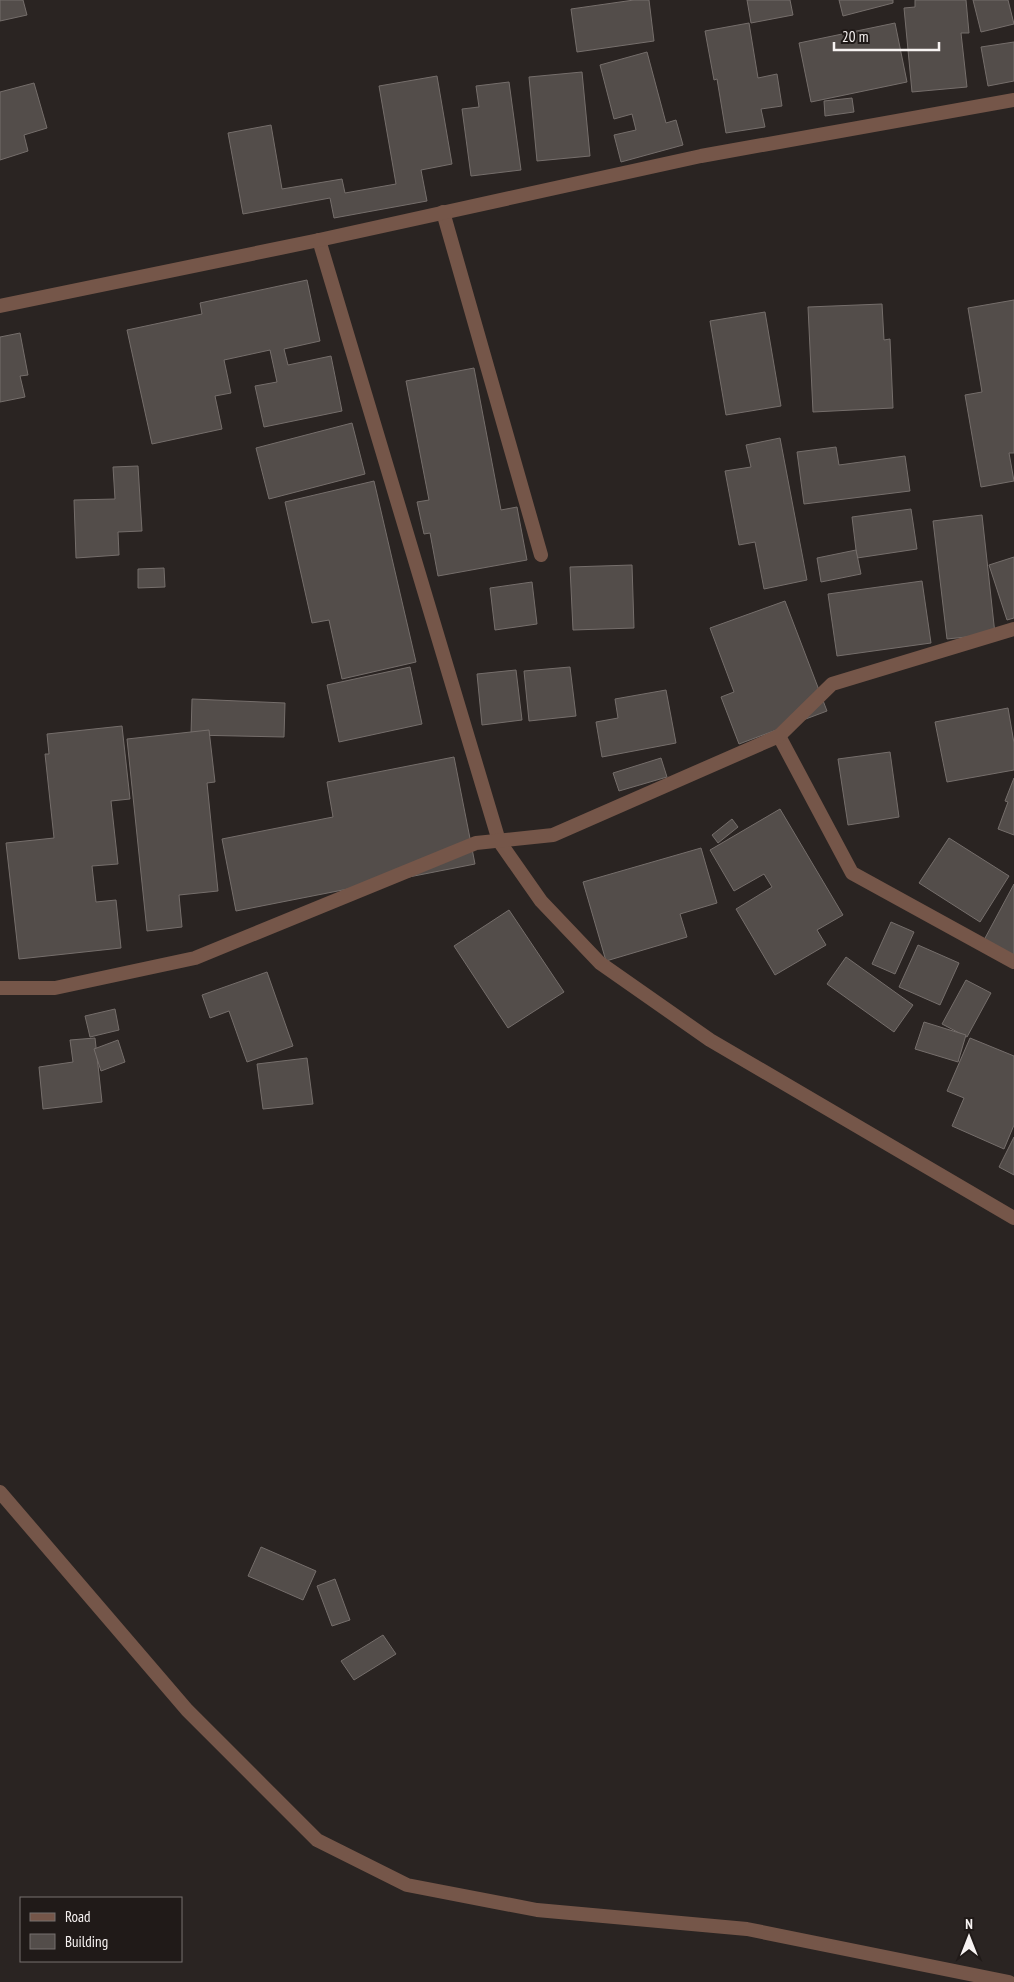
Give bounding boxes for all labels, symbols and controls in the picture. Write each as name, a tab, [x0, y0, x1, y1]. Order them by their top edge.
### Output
scale bar	[834, 20, 939, 52]
text: 20 m	[842, 27, 868, 46]
legend	[20, 1897, 182, 1962]
text: Road	[65, 1907, 91, 1926]
north arrow	[944, 1912, 994, 1962]
text: N	[965, 1915, 973, 1933]
text: Building	[65, 1932, 108, 1951]

